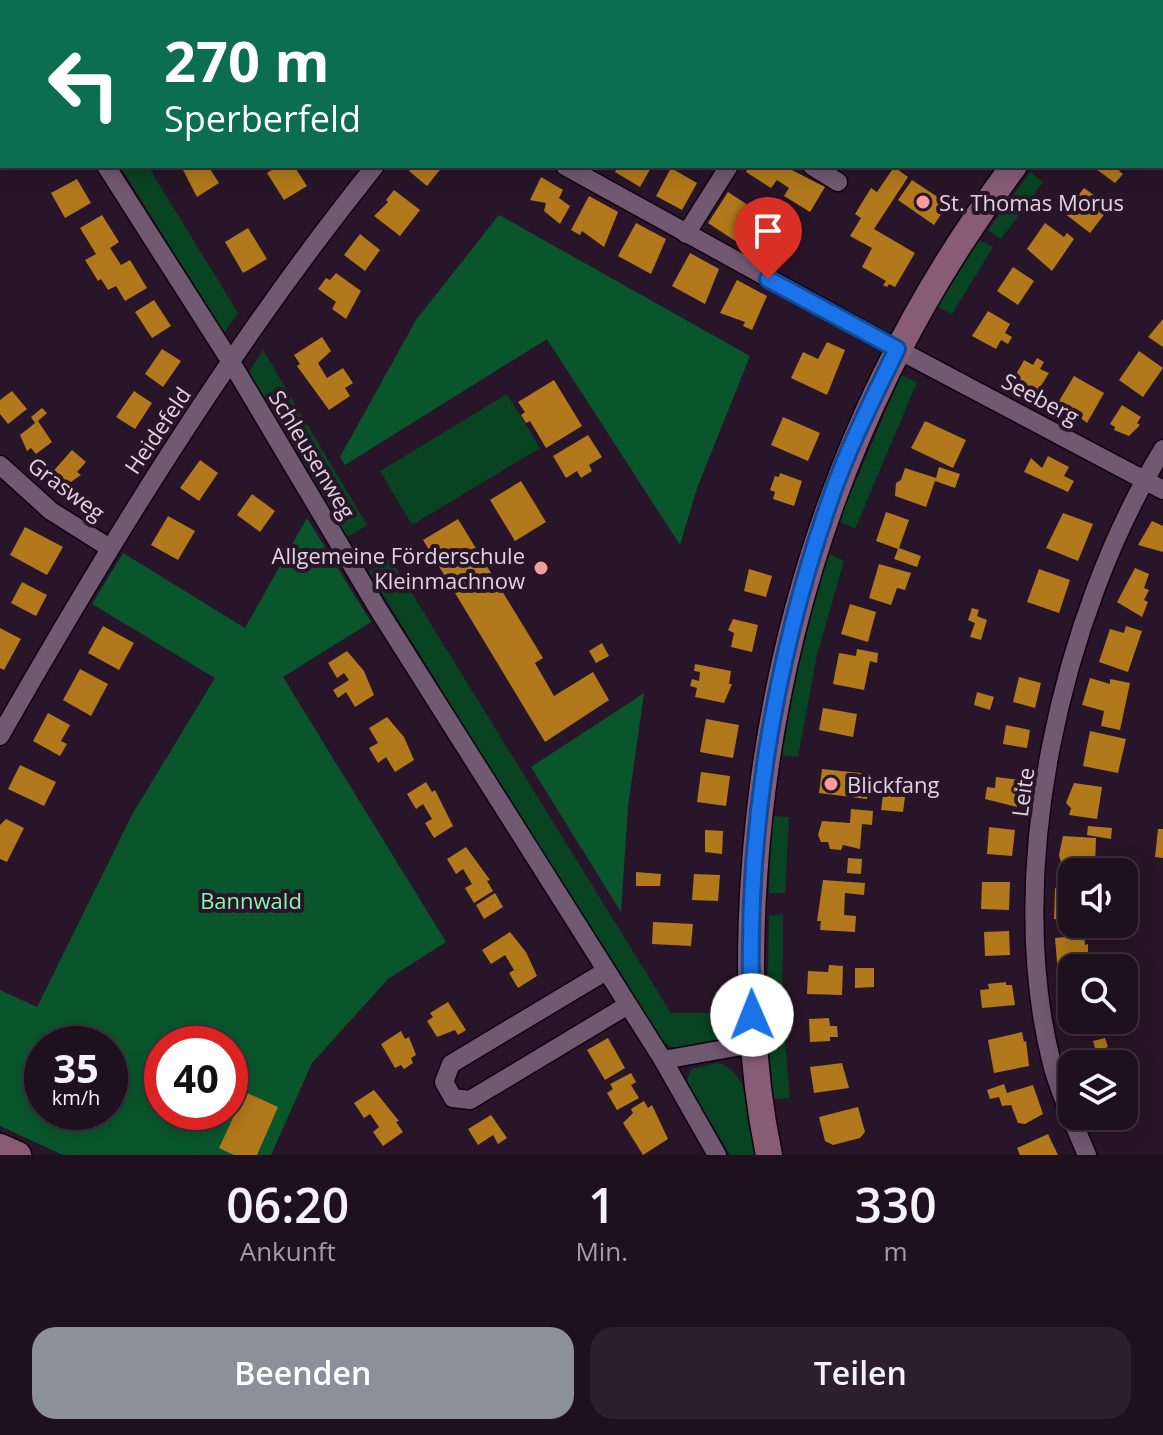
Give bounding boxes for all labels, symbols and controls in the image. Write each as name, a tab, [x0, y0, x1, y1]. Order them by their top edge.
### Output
text: 270 m	[164, 22, 330, 98]
icon: left	[32, 32, 136, 136]
text: Sperberfeld	[164, 94, 361, 143]
place label: St. Thomas Morus	[939, 187, 1124, 217]
marker: St. Thomas Morus	[914, 193, 932, 211]
pin	[734, 197, 802, 279]
icon: arrive	[746, 209, 790, 253]
street label: Seeberg	[997, 365, 1085, 431]
street label: Heidefeld	[117, 381, 197, 479]
street label: Schleusenweg	[263, 384, 363, 524]
street label: Grasweg	[22, 449, 112, 527]
place label: Allgemeine Förderschule Kleinmachnow	[272, 540, 525, 595]
marker: Allgemeine Förderschule Kleinmachnow	[532, 559, 550, 577]
street label: Leite	[1004, 765, 1040, 819]
place label: Blickfang	[847, 769, 940, 799]
marker: Blickfang	[822, 775, 840, 793]
map controls	[1058, 858, 1138, 1130]
button: sound	[1058, 858, 1138, 938]
park label: Bannwald	[200, 885, 302, 915]
button: search	[1058, 954, 1138, 1034]
position arrow	[710, 973, 794, 1057]
speed limit sign: 40	[144, 1026, 248, 1130]
text: 35	[53, 1040, 99, 1095]
button: layers	[1058, 1050, 1138, 1130]
text: km/h	[52, 1084, 100, 1111]
text: 06:20	[226, 1172, 349, 1237]
text: 1	[588, 1172, 616, 1237]
text: 330	[854, 1172, 937, 1237]
text: Ankunft	[240, 1233, 336, 1269]
text: Min.	[575, 1233, 628, 1269]
text: m	[884, 1233, 908, 1269]
button: Beenden	[32, 1327, 574, 1419]
button: Teilen	[590, 1327, 1131, 1419]

